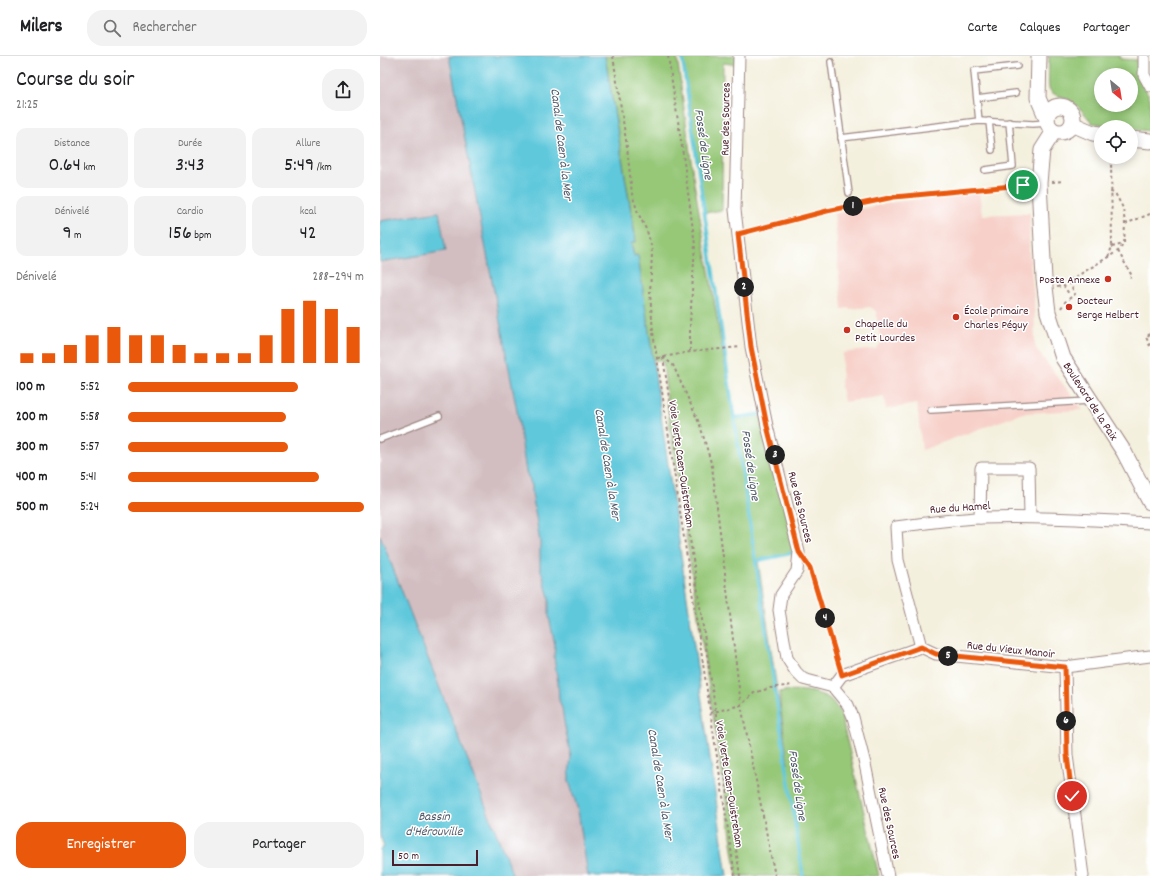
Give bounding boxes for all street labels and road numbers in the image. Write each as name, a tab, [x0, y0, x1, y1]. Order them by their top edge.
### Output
street label: Rue des Sources	[717, 82, 736, 156]
street label: Boulevard de la Paix	[1058, 359, 1122, 445]
street label: Voie Verte Caen-Ouistreham	[663, 399, 698, 529]
street label: Rue des Sources	[782, 470, 817, 545]
street label: Rue du Hamel	[929, 498, 991, 519]
street label: Rue du Vieux Manoir	[966, 637, 1056, 664]
street label: Voie Verte Caen-Ouistreham	[710, 719, 747, 849]
street label: Rue des Sources	[873, 786, 904, 861]

